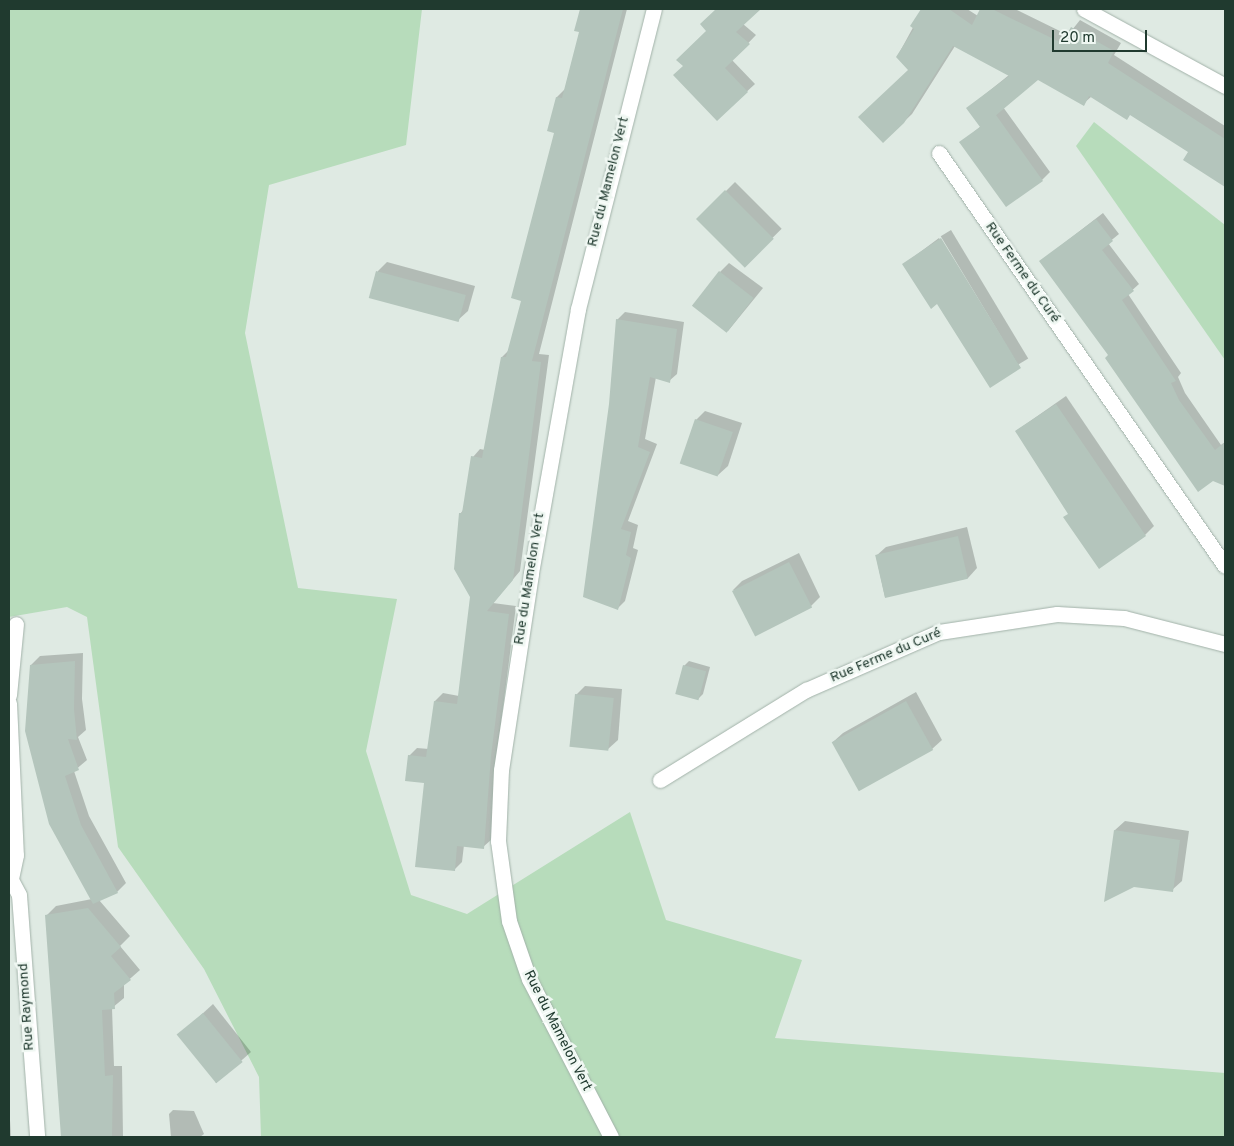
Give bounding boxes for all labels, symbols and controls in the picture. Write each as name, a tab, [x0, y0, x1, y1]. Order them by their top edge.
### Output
scale bar	[1054, 20, 1149, 52]
text: 20 m	[1060, 29, 1095, 48]
street label: Rue du Mamelon Vert	[585, 115, 633, 249]
street label: Rue Ferme du Curé	[981, 219, 1063, 327]
street label: Rue du Mamelon Vert	[511, 512, 549, 646]
street label: Rue Ferme du Curé	[828, 625, 944, 687]
street label: Rue Raymond	[16, 963, 38, 1051]
street label: Rue du Mamelon Vert	[519, 968, 595, 1094]

